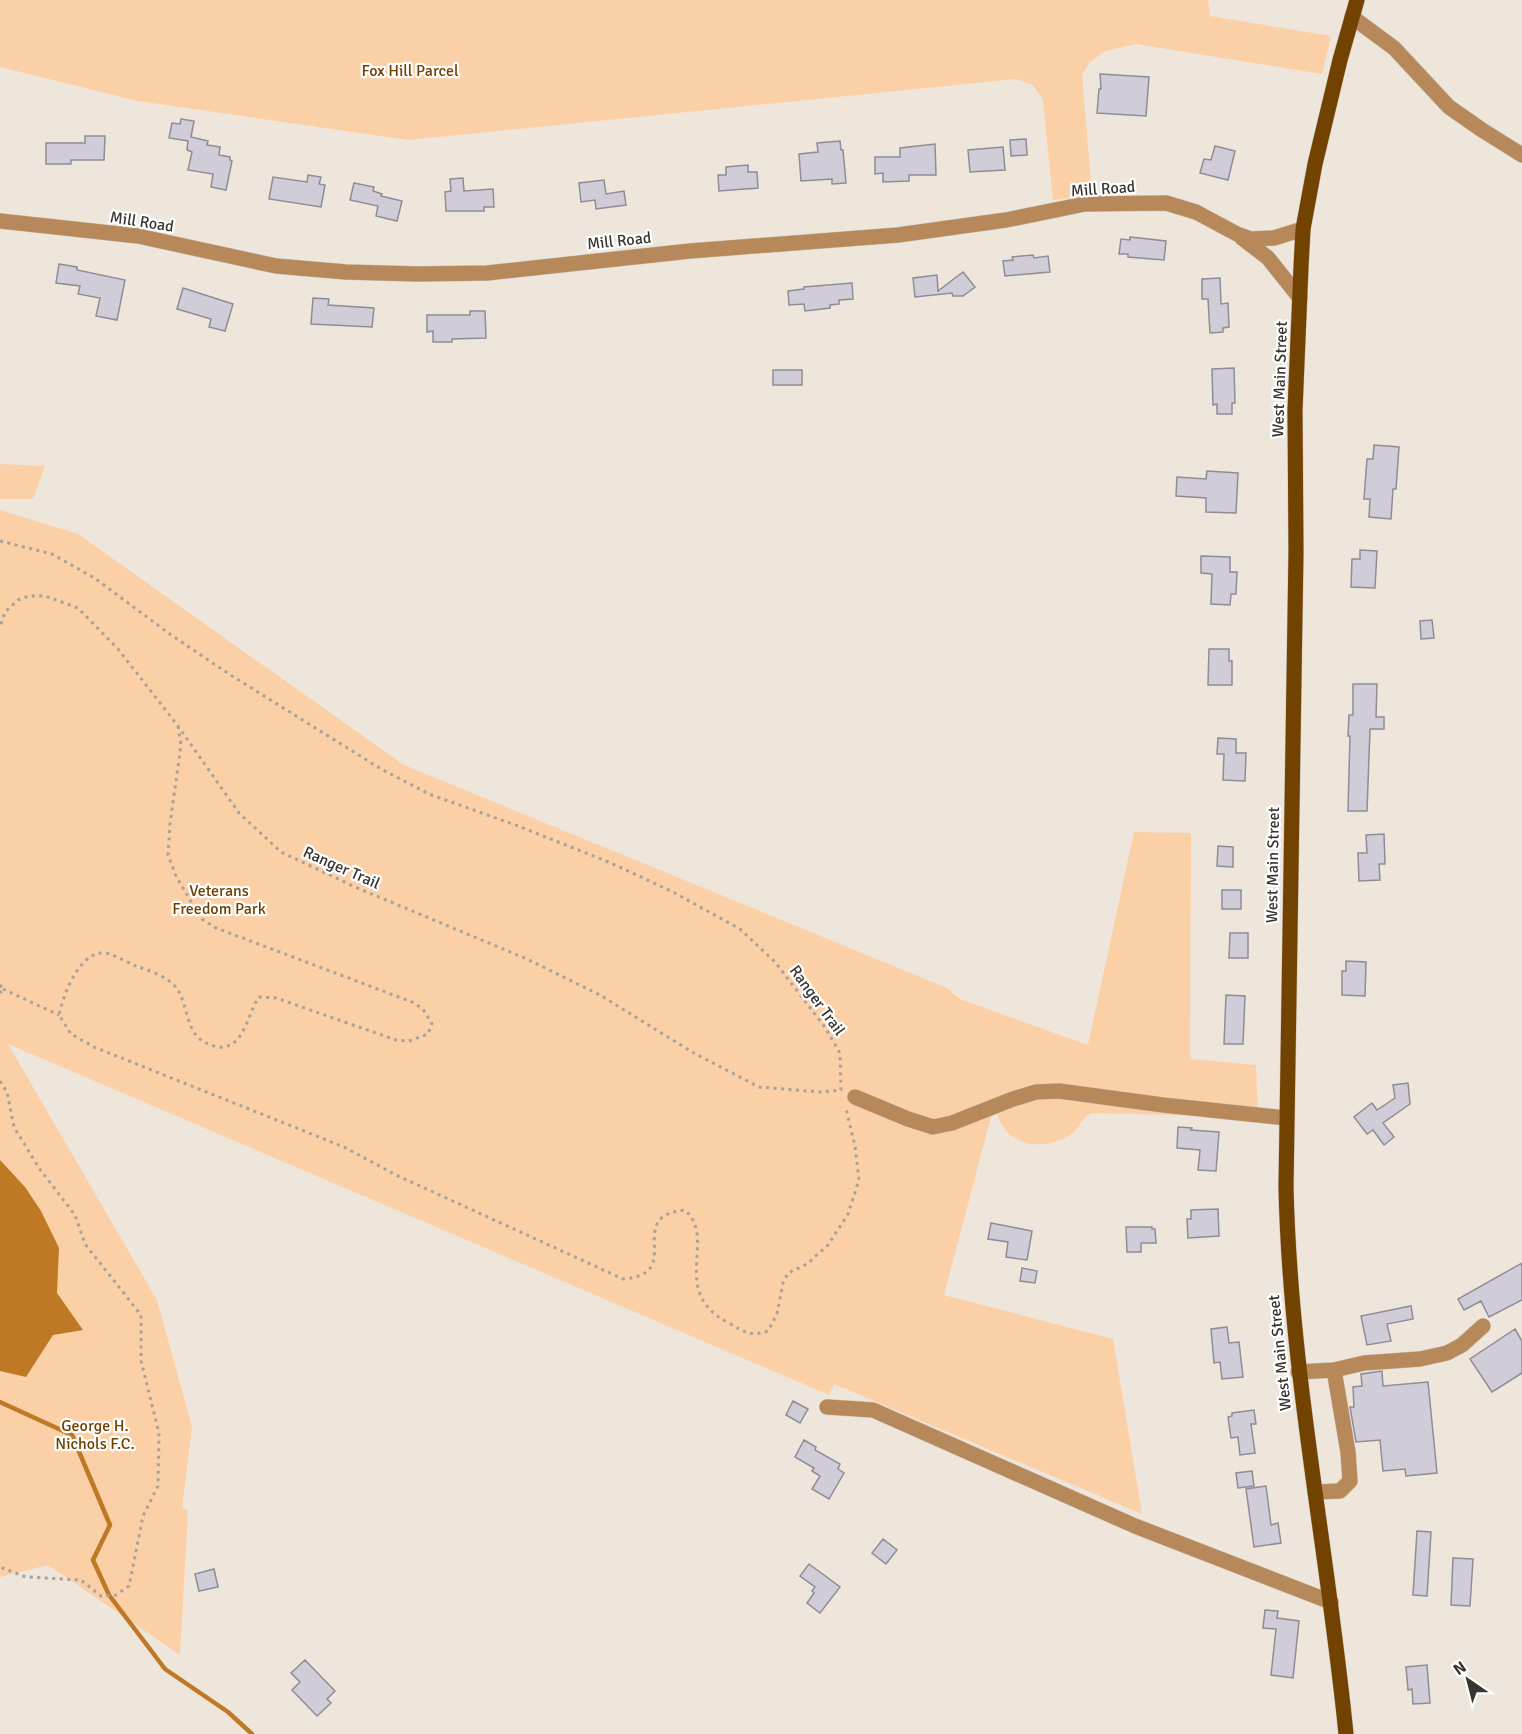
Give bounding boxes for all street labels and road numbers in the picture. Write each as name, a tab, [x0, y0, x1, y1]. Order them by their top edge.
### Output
street label: Mill Road	[1070, 177, 1136, 201]
street label: Mill Road	[109, 207, 175, 237]
street label: Mill Road	[586, 228, 652, 254]
street label: West Main Street	[1268, 320, 1292, 438]
street label: West Main Street	[1262, 806, 1284, 923]
street label: Ranger Trail	[300, 842, 383, 894]
street label: Ranger Trail	[785, 961, 850, 1040]
street label: West Main Street	[1264, 1294, 1296, 1412]

